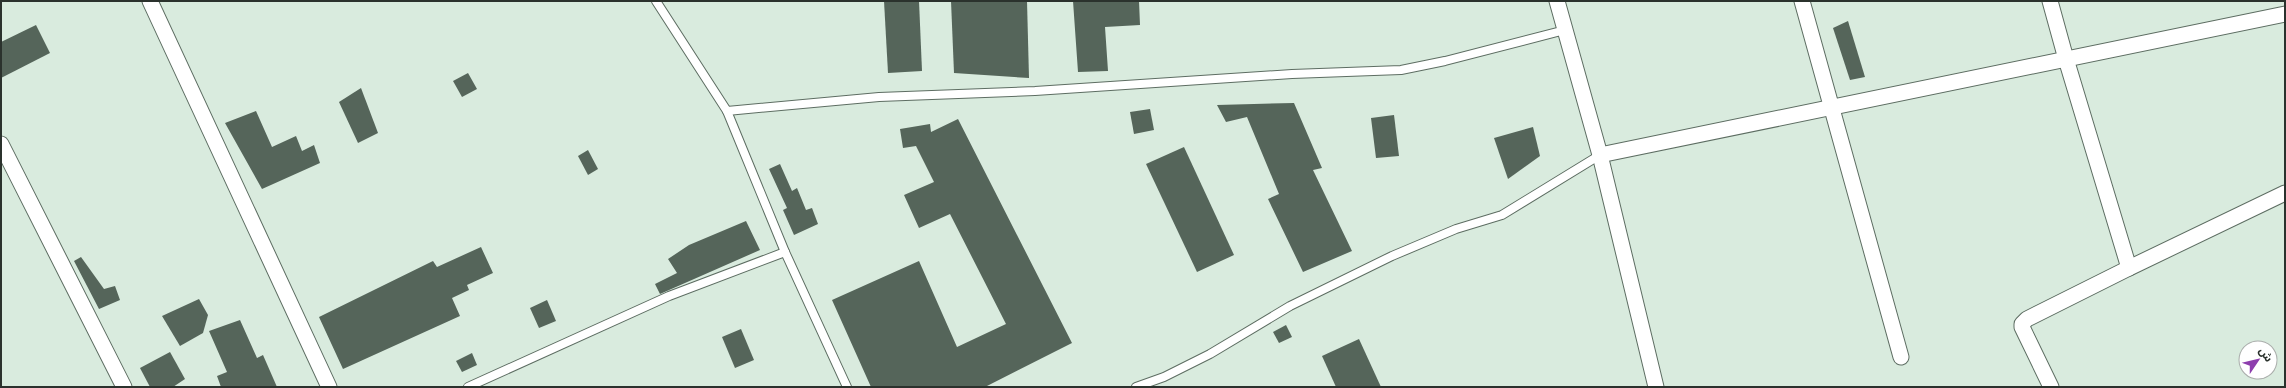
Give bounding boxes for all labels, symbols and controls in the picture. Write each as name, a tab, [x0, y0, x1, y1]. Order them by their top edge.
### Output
north arrow	[2238, 340, 2278, 380]
text: ش	[2255, 344, 2276, 365]

